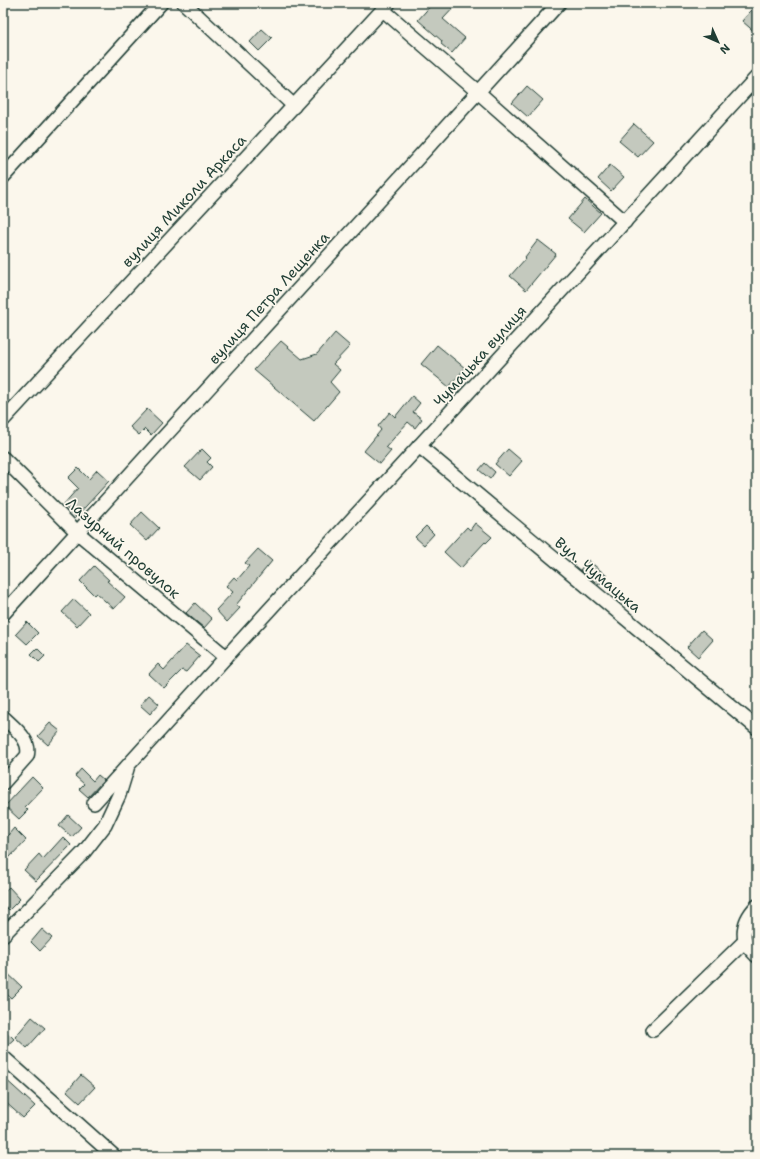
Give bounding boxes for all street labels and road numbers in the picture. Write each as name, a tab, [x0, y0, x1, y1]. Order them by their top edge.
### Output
street label: вулиця Миколи Аркаса	[117, 130, 251, 272]
street label: вулиця Петра Лещенка	[204, 227, 334, 369]
street label: Чумацька вулиця	[429, 301, 531, 411]
street label: Лазурний провулок	[62, 493, 184, 603]
street label: Вул. Чумацька	[550, 533, 646, 618]

